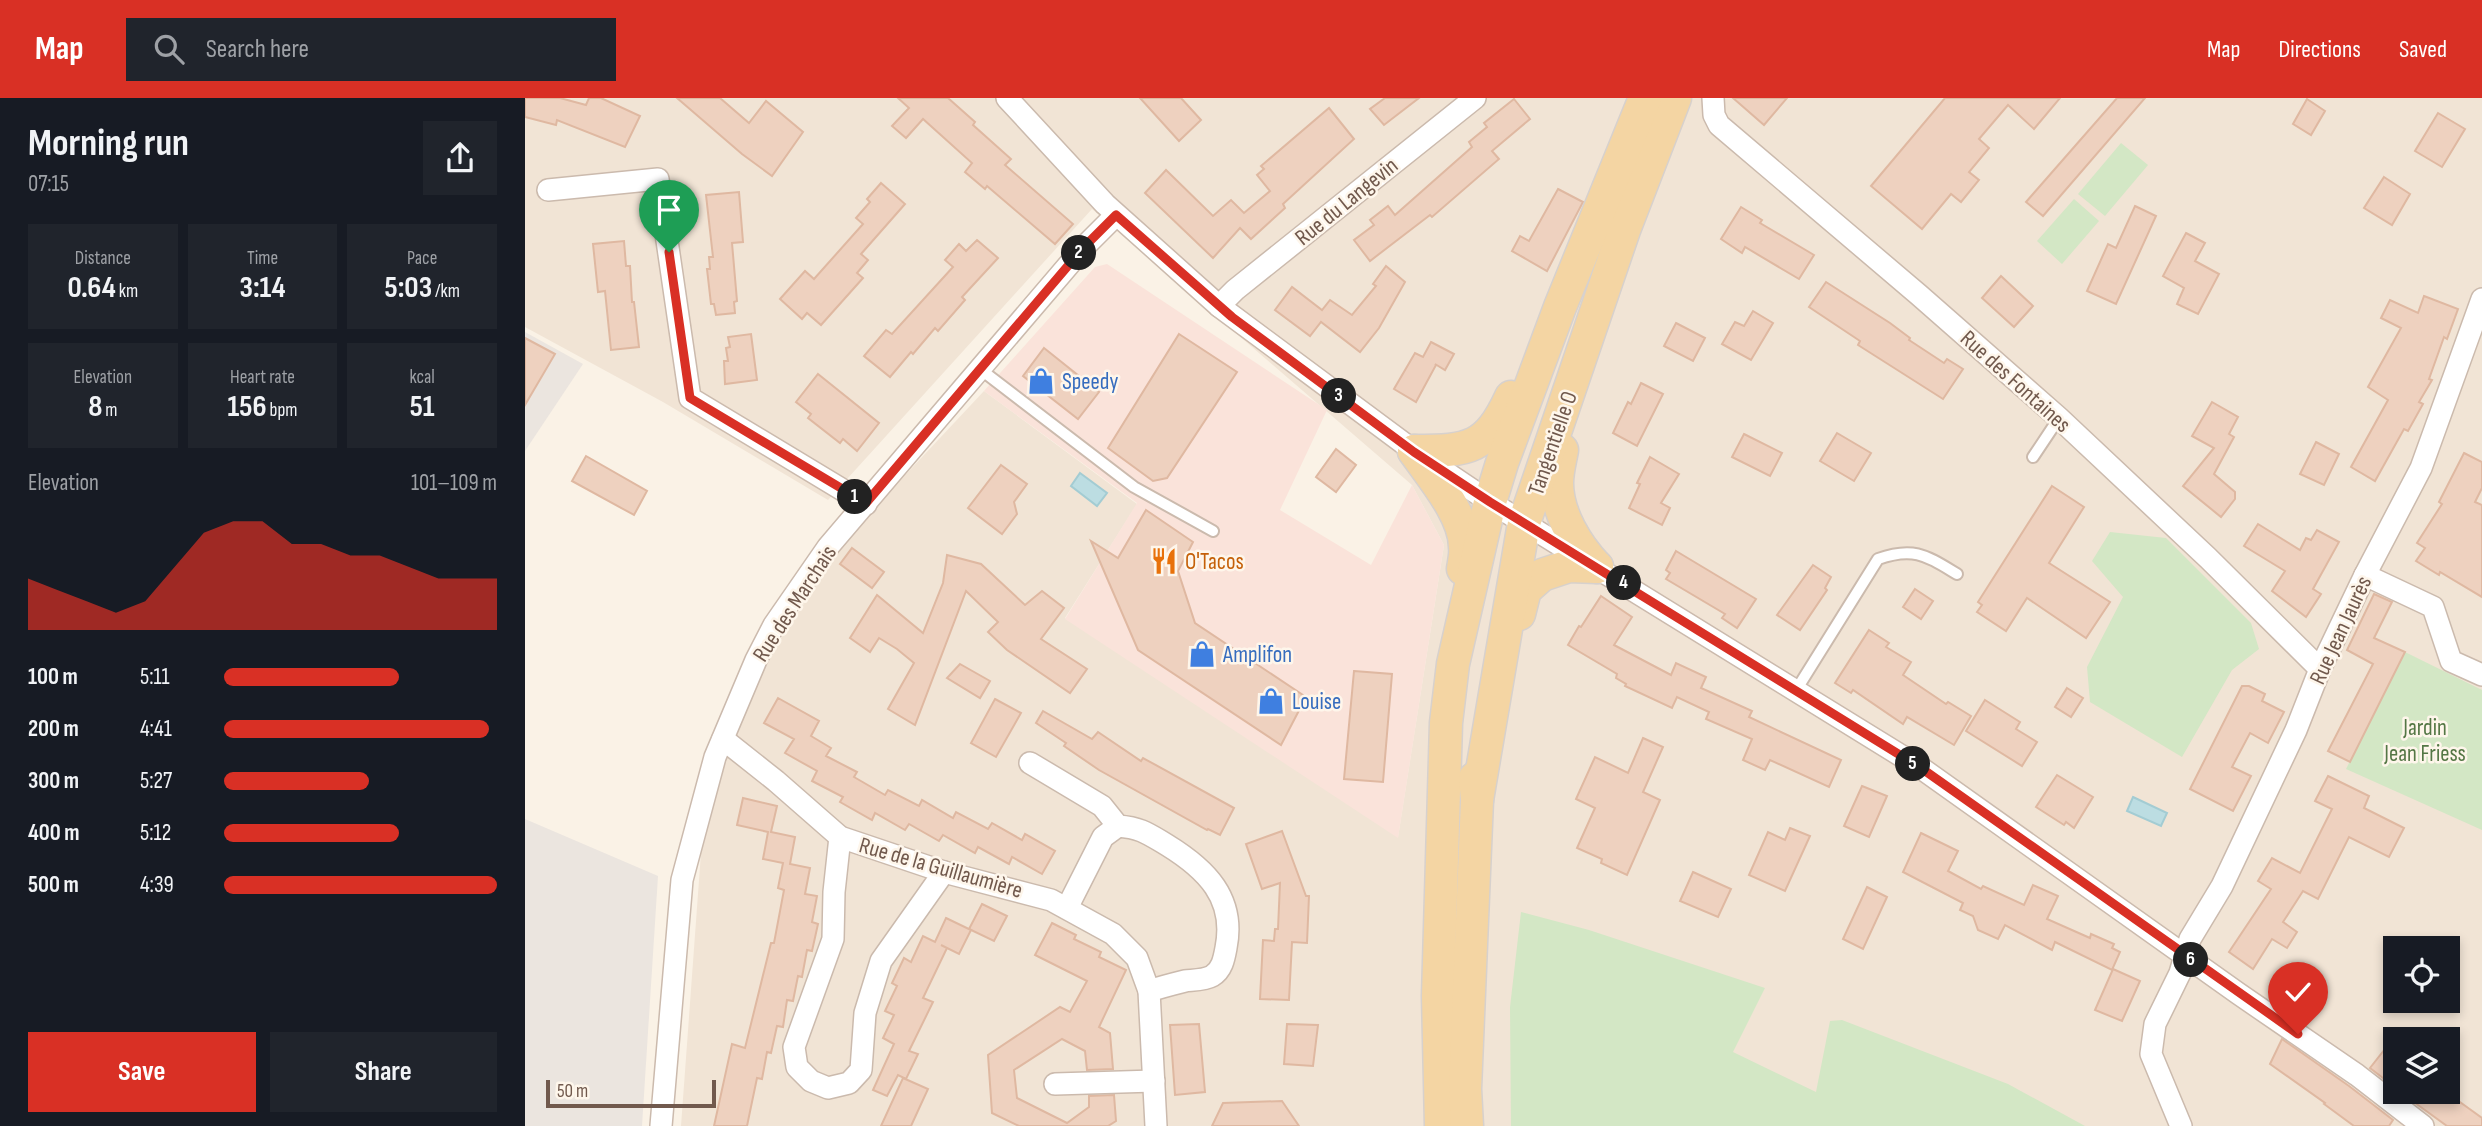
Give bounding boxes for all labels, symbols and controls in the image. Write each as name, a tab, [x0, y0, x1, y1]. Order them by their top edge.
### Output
search box	[126, 18, 616, 81]
text: Map	[35, 29, 84, 69]
icon: search	[150, 30, 188, 68]
text: Search here	[206, 34, 309, 65]
text: Map	[2207, 35, 2240, 64]
text: Directions	[2278, 35, 2361, 64]
text: Saved	[2399, 35, 2447, 64]
text: Morning run	[28, 121, 189, 166]
button: share	[423, 121, 497, 195]
street label: Rue du Langevin	[1289, 152, 1404, 252]
text: 07:15	[28, 170, 69, 198]
pin	[639, 180, 699, 252]
icon: arrive	[650, 191, 688, 229]
pin: 2	[1061, 236, 1097, 270]
text: 2	[1074, 241, 1083, 264]
text: Distance	[75, 247, 131, 270]
text: Time	[247, 247, 278, 270]
text: Pace	[407, 247, 437, 270]
text: 0.64	[67, 270, 116, 306]
text: 3:14	[239, 270, 286, 306]
text: 5:03	[384, 270, 432, 306]
text: km	[116, 280, 138, 303]
text: /km	[432, 280, 460, 303]
street label: Rue des Fontaines	[1954, 325, 2076, 439]
text: Elevation	[74, 366, 132, 389]
text: Heart rate	[230, 366, 295, 389]
text: kcal	[410, 366, 435, 389]
shop icon: Speedy	[1026, 366, 1056, 396]
place label: Speedy	[1062, 368, 1118, 396]
pin: 3	[1321, 378, 1357, 414]
text: 3	[1334, 384, 1343, 407]
street label: Tangentielle O	[1522, 388, 1584, 499]
text: 8	[88, 389, 102, 425]
text: 156	[227, 389, 267, 425]
text: 51	[410, 389, 435, 425]
text: m	[102, 399, 118, 422]
text: bpm	[267, 399, 298, 422]
text: Elevation	[28, 469, 99, 497]
text: 101–109 m	[411, 469, 497, 497]
pin: 1	[837, 480, 873, 514]
text: 1	[851, 485, 858, 508]
street label: Rue des Marchais	[747, 540, 843, 667]
restaurant icon: O'Tacos	[1149, 546, 1179, 576]
place label: O'Tacos	[1185, 548, 1244, 576]
pin: 4	[1607, 566, 1641, 601]
text: 4	[1619, 571, 1628, 594]
street label: Rue Jean Jaurès	[2304, 572, 2378, 689]
shop icon: Amplifon	[1187, 639, 1217, 669]
place label: Amplifon	[1222, 641, 1292, 669]
text: 100 m	[28, 663, 78, 691]
text: 5:11	[140, 663, 170, 691]
shop icon: Louise	[1256, 686, 1286, 716]
place label: Louise	[1292, 688, 1341, 716]
park label: Jardin Jean Friess	[2383, 714, 2466, 768]
text: 200 m	[28, 715, 79, 743]
text: 4:41	[140, 715, 172, 743]
pin: 5	[1895, 746, 1931, 782]
text: 5	[1908, 752, 1917, 775]
text: 300 m	[28, 767, 79, 795]
text: 5:27	[140, 767, 172, 795]
text: 400 m	[28, 819, 79, 847]
text: 5:12	[140, 819, 171, 847]
street label: Rue de la Guillaumière	[856, 831, 1026, 905]
text: 500 m	[28, 871, 79, 899]
text: 4:39	[140, 871, 174, 899]
map controls	[2383, 936, 2460, 1104]
button: locate	[2383, 936, 2460, 1013]
pin: 6	[2173, 942, 2209, 978]
text: 6	[2186, 948, 2195, 971]
pin	[2268, 962, 2328, 1034]
icon: check	[2279, 973, 2317, 1011]
button: layers	[2383, 1027, 2460, 1104]
button: Save	[28, 1032, 256, 1112]
button: Share	[270, 1032, 497, 1112]
scale bar	[546, 1077, 716, 1109]
text: 50 m	[557, 1080, 588, 1103]

